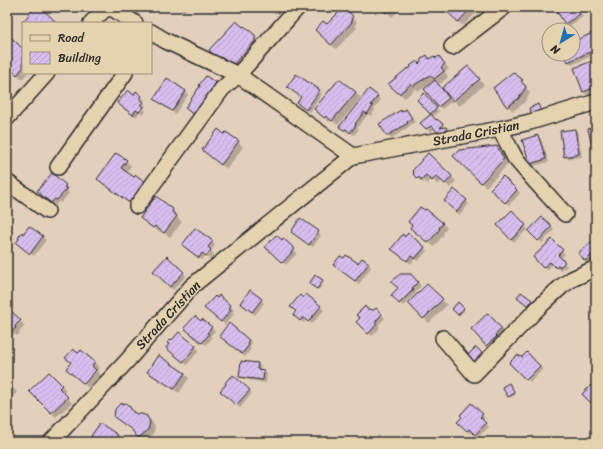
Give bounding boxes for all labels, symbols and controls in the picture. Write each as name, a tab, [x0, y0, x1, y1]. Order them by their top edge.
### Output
legend	[22, 22, 152, 74]
north arrow	[541, 22, 581, 62]
text: Road	[58, 27, 85, 49]
text: N	[546, 39, 565, 60]
text: Building	[58, 47, 101, 69]
street label: Strada Cristian	[431, 113, 521, 153]
street label: Strada Cristian	[130, 275, 206, 355]

